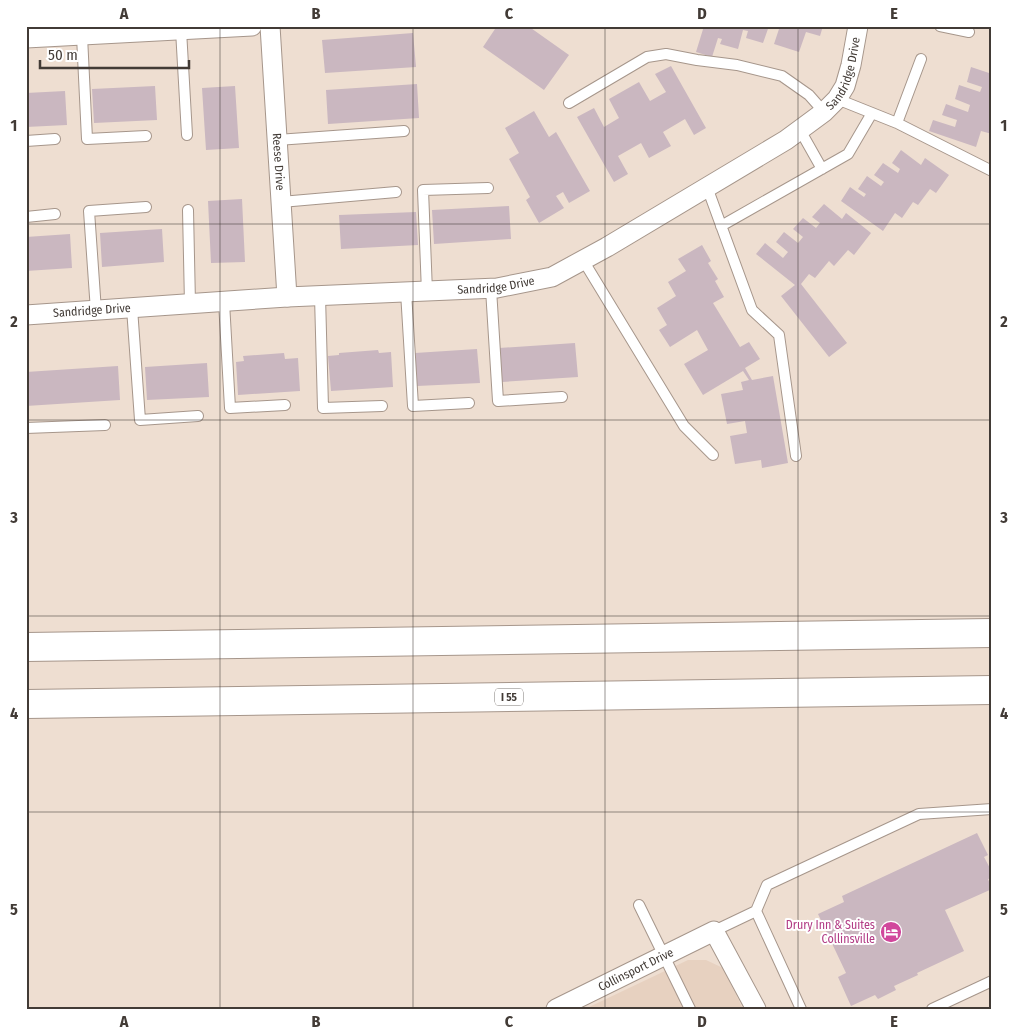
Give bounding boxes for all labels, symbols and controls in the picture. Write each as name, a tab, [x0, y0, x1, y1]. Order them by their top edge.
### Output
text: A	[119, 4, 129, 23]
text: B	[312, 4, 321, 23]
text: C	[505, 4, 514, 23]
text: D	[697, 4, 707, 23]
text: E	[890, 4, 898, 23]
street label: Sandridge Drive	[823, 36, 863, 113]
scale bar	[40, 38, 189, 70]
text: 50 m	[48, 46, 78, 64]
text: 1	[11, 116, 17, 135]
text: 1	[1001, 116, 1007, 135]
street label: Reese Drive	[270, 133, 287, 191]
street label: Sandridge Drive	[457, 274, 536, 297]
street label: Sandridge Drive	[52, 301, 131, 320]
text: 2	[9, 312, 18, 331]
text: 2	[999, 312, 1008, 331]
text: 3	[9, 508, 18, 527]
text: 3	[999, 508, 1008, 527]
road number: I 55	[495, 689, 523, 706]
text: 4	[10, 704, 18, 723]
text: 4	[1000, 704, 1008, 723]
text: 5	[10, 900, 18, 919]
text: 5	[1000, 900, 1008, 919]
place label: Drury Inn & Suites Collinsville	[786, 918, 875, 946]
hotel icon: Drury Inn & Suites Collinsville	[879, 920, 903, 944]
street label: Collinsport Drive	[596, 945, 676, 994]
text: A	[119, 1012, 129, 1031]
text: B	[312, 1012, 321, 1031]
text: C	[505, 1012, 514, 1031]
text: D	[697, 1012, 707, 1031]
text: E	[890, 1012, 898, 1031]

